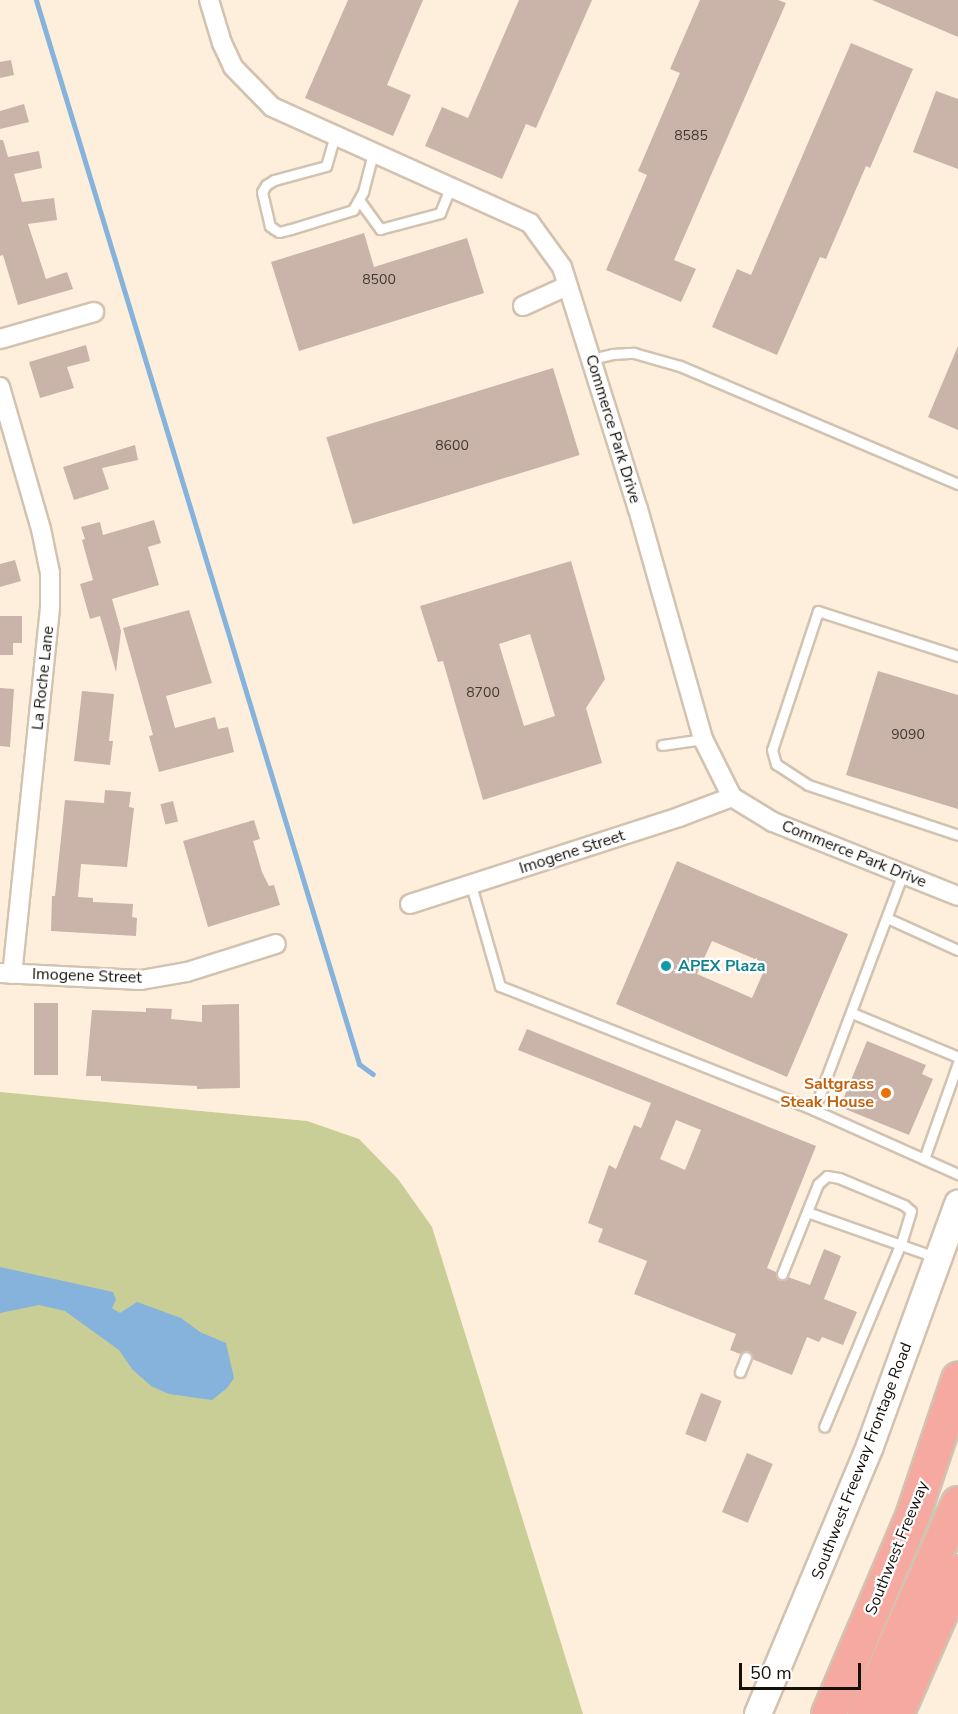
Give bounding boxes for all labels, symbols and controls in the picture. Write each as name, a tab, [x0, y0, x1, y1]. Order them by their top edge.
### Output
house number: 8585	[674, 128, 708, 144]
house number: 8500	[362, 272, 396, 288]
street label: Commerce Park Drive	[581, 352, 645, 506]
house number: 8600	[435, 438, 469, 454]
street label: La Roche Lane	[28, 625, 58, 731]
house number: 8700	[466, 685, 500, 701]
house number: 9090	[891, 727, 925, 743]
street label: Commerce Park Drive	[779, 816, 929, 892]
street label: Imogene Street	[517, 826, 627, 878]
place label: APEX Plaza	[678, 956, 765, 976]
marker: APEX Plaza	[659, 959, 673, 973]
street label: Imogene Street	[32, 964, 142, 988]
place label: Saltgrass Steak House	[780, 1074, 874, 1112]
marker: Saltgrass Steak House	[879, 1086, 893, 1100]
street label: Southwest Freeway Frontage Road	[808, 1340, 916, 1582]
street label: Southwest Freeway	[861, 1478, 933, 1618]
scale bar	[742, 1651, 864, 1689]
text: 50 m	[750, 1661, 792, 1685]

